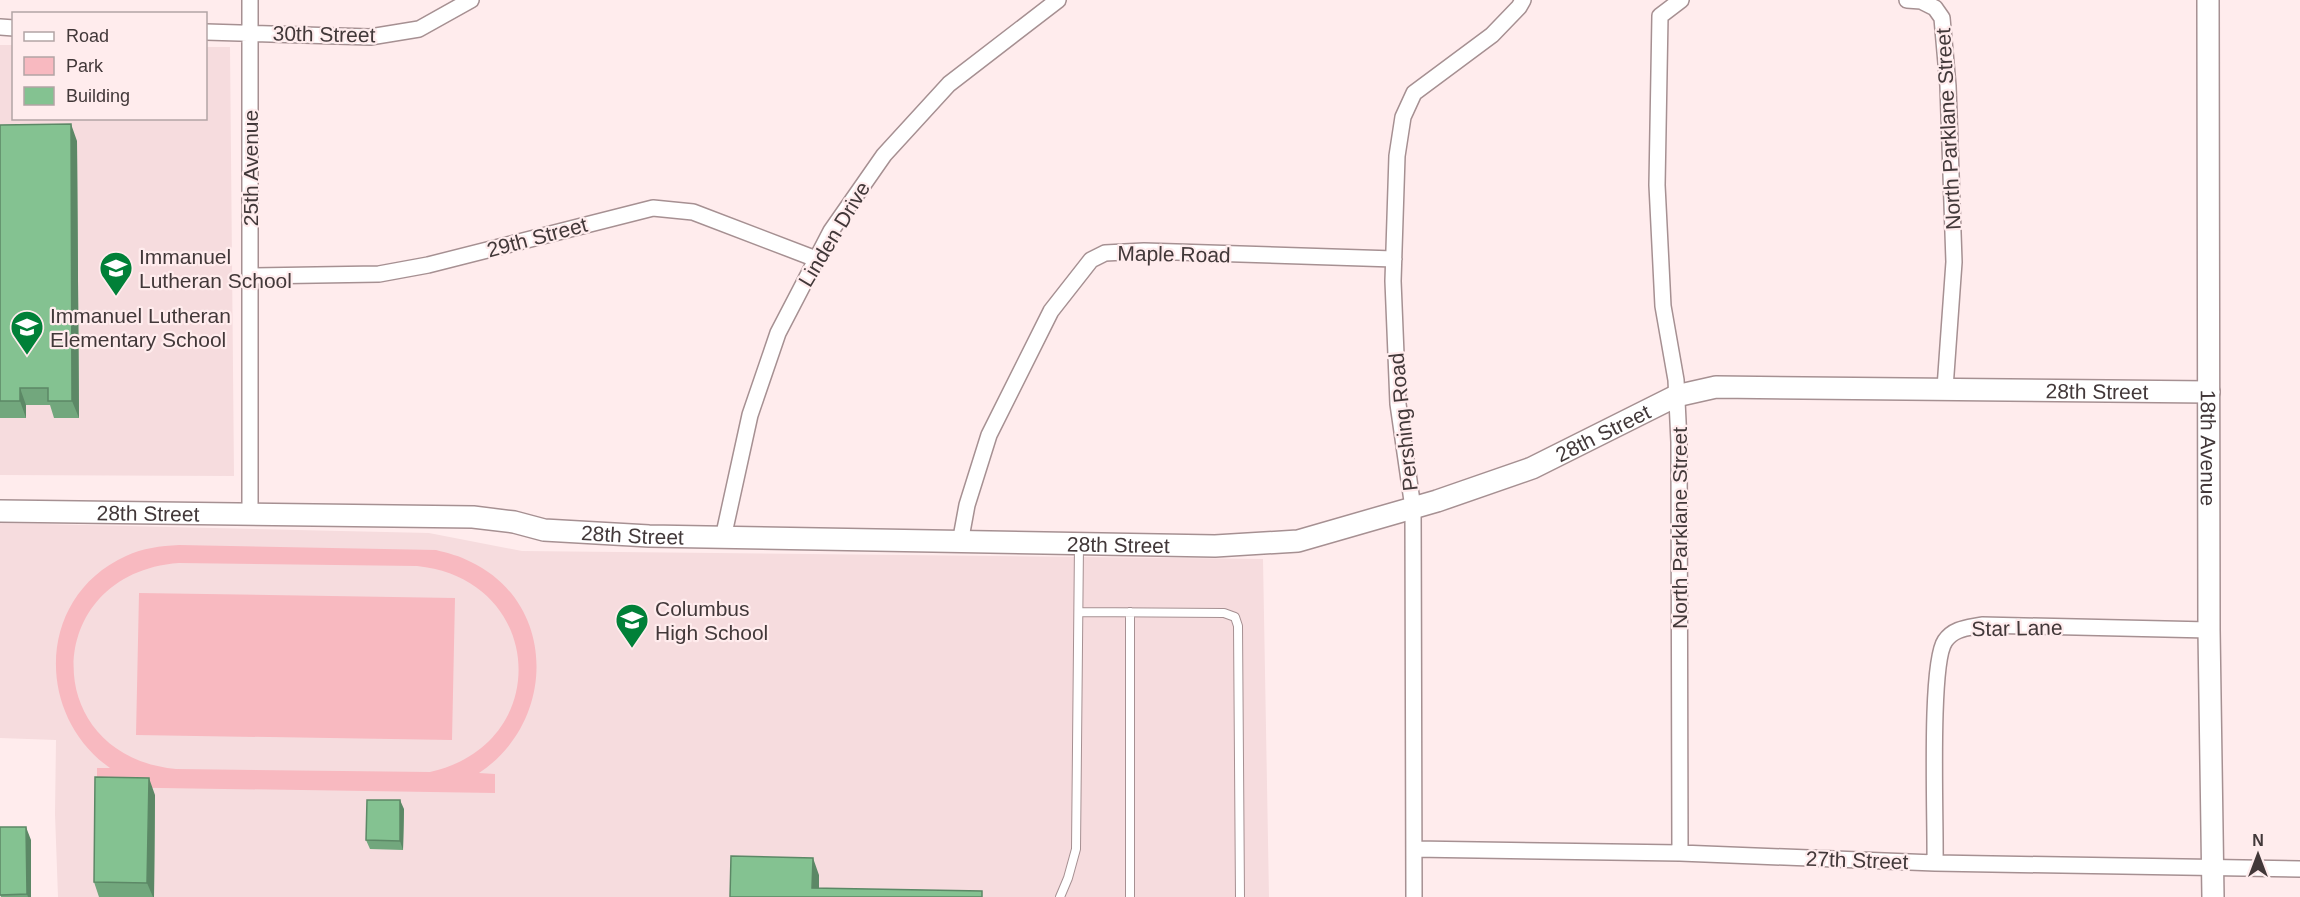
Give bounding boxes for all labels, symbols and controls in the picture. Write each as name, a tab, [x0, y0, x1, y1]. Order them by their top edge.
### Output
legend	[12, 12, 207, 120]
street label: 30th Street	[272, 22, 376, 46]
text: Road	[66, 26, 109, 46]
street label: North Parklane Street	[1931, 27, 1965, 230]
text: Park	[66, 56, 104, 76]
text: Building	[66, 86, 130, 106]
street label: 25th Avenue	[239, 110, 262, 226]
street label: Linden Drive	[794, 178, 874, 290]
street label: 29th Street	[484, 213, 590, 261]
street label: Maple Road	[1117, 242, 1231, 266]
place label: Immanuel Lutheran School	[139, 245, 292, 292]
school or university icon: Immanuel Lutheran School	[98, 250, 134, 297]
place label: Immanuel Lutheran Elementary School	[50, 304, 231, 351]
school or university icon: Immanuel Lutheran Elementary School	[9, 309, 45, 356]
street label: Pershing Road	[1384, 352, 1422, 492]
street label: 28th Street	[2045, 379, 2149, 403]
street label: 18th Avenue	[2197, 390, 2220, 506]
street label: 28th Street	[1552, 399, 1654, 466]
street label: North Parklane Street	[1668, 427, 1691, 629]
street label: 28th Street	[96, 501, 200, 525]
street label: 28th Street	[580, 521, 684, 548]
street label: 28th Street	[1067, 532, 1170, 557]
place label: Columbus High School	[655, 597, 768, 644]
school or university icon: Columbus High School	[614, 602, 650, 649]
street label: Star Lane	[1971, 616, 2063, 640]
north arrow	[2228, 825, 2288, 885]
text: N	[2252, 832, 2264, 849]
street label: 27th Street	[1805, 847, 1909, 873]

